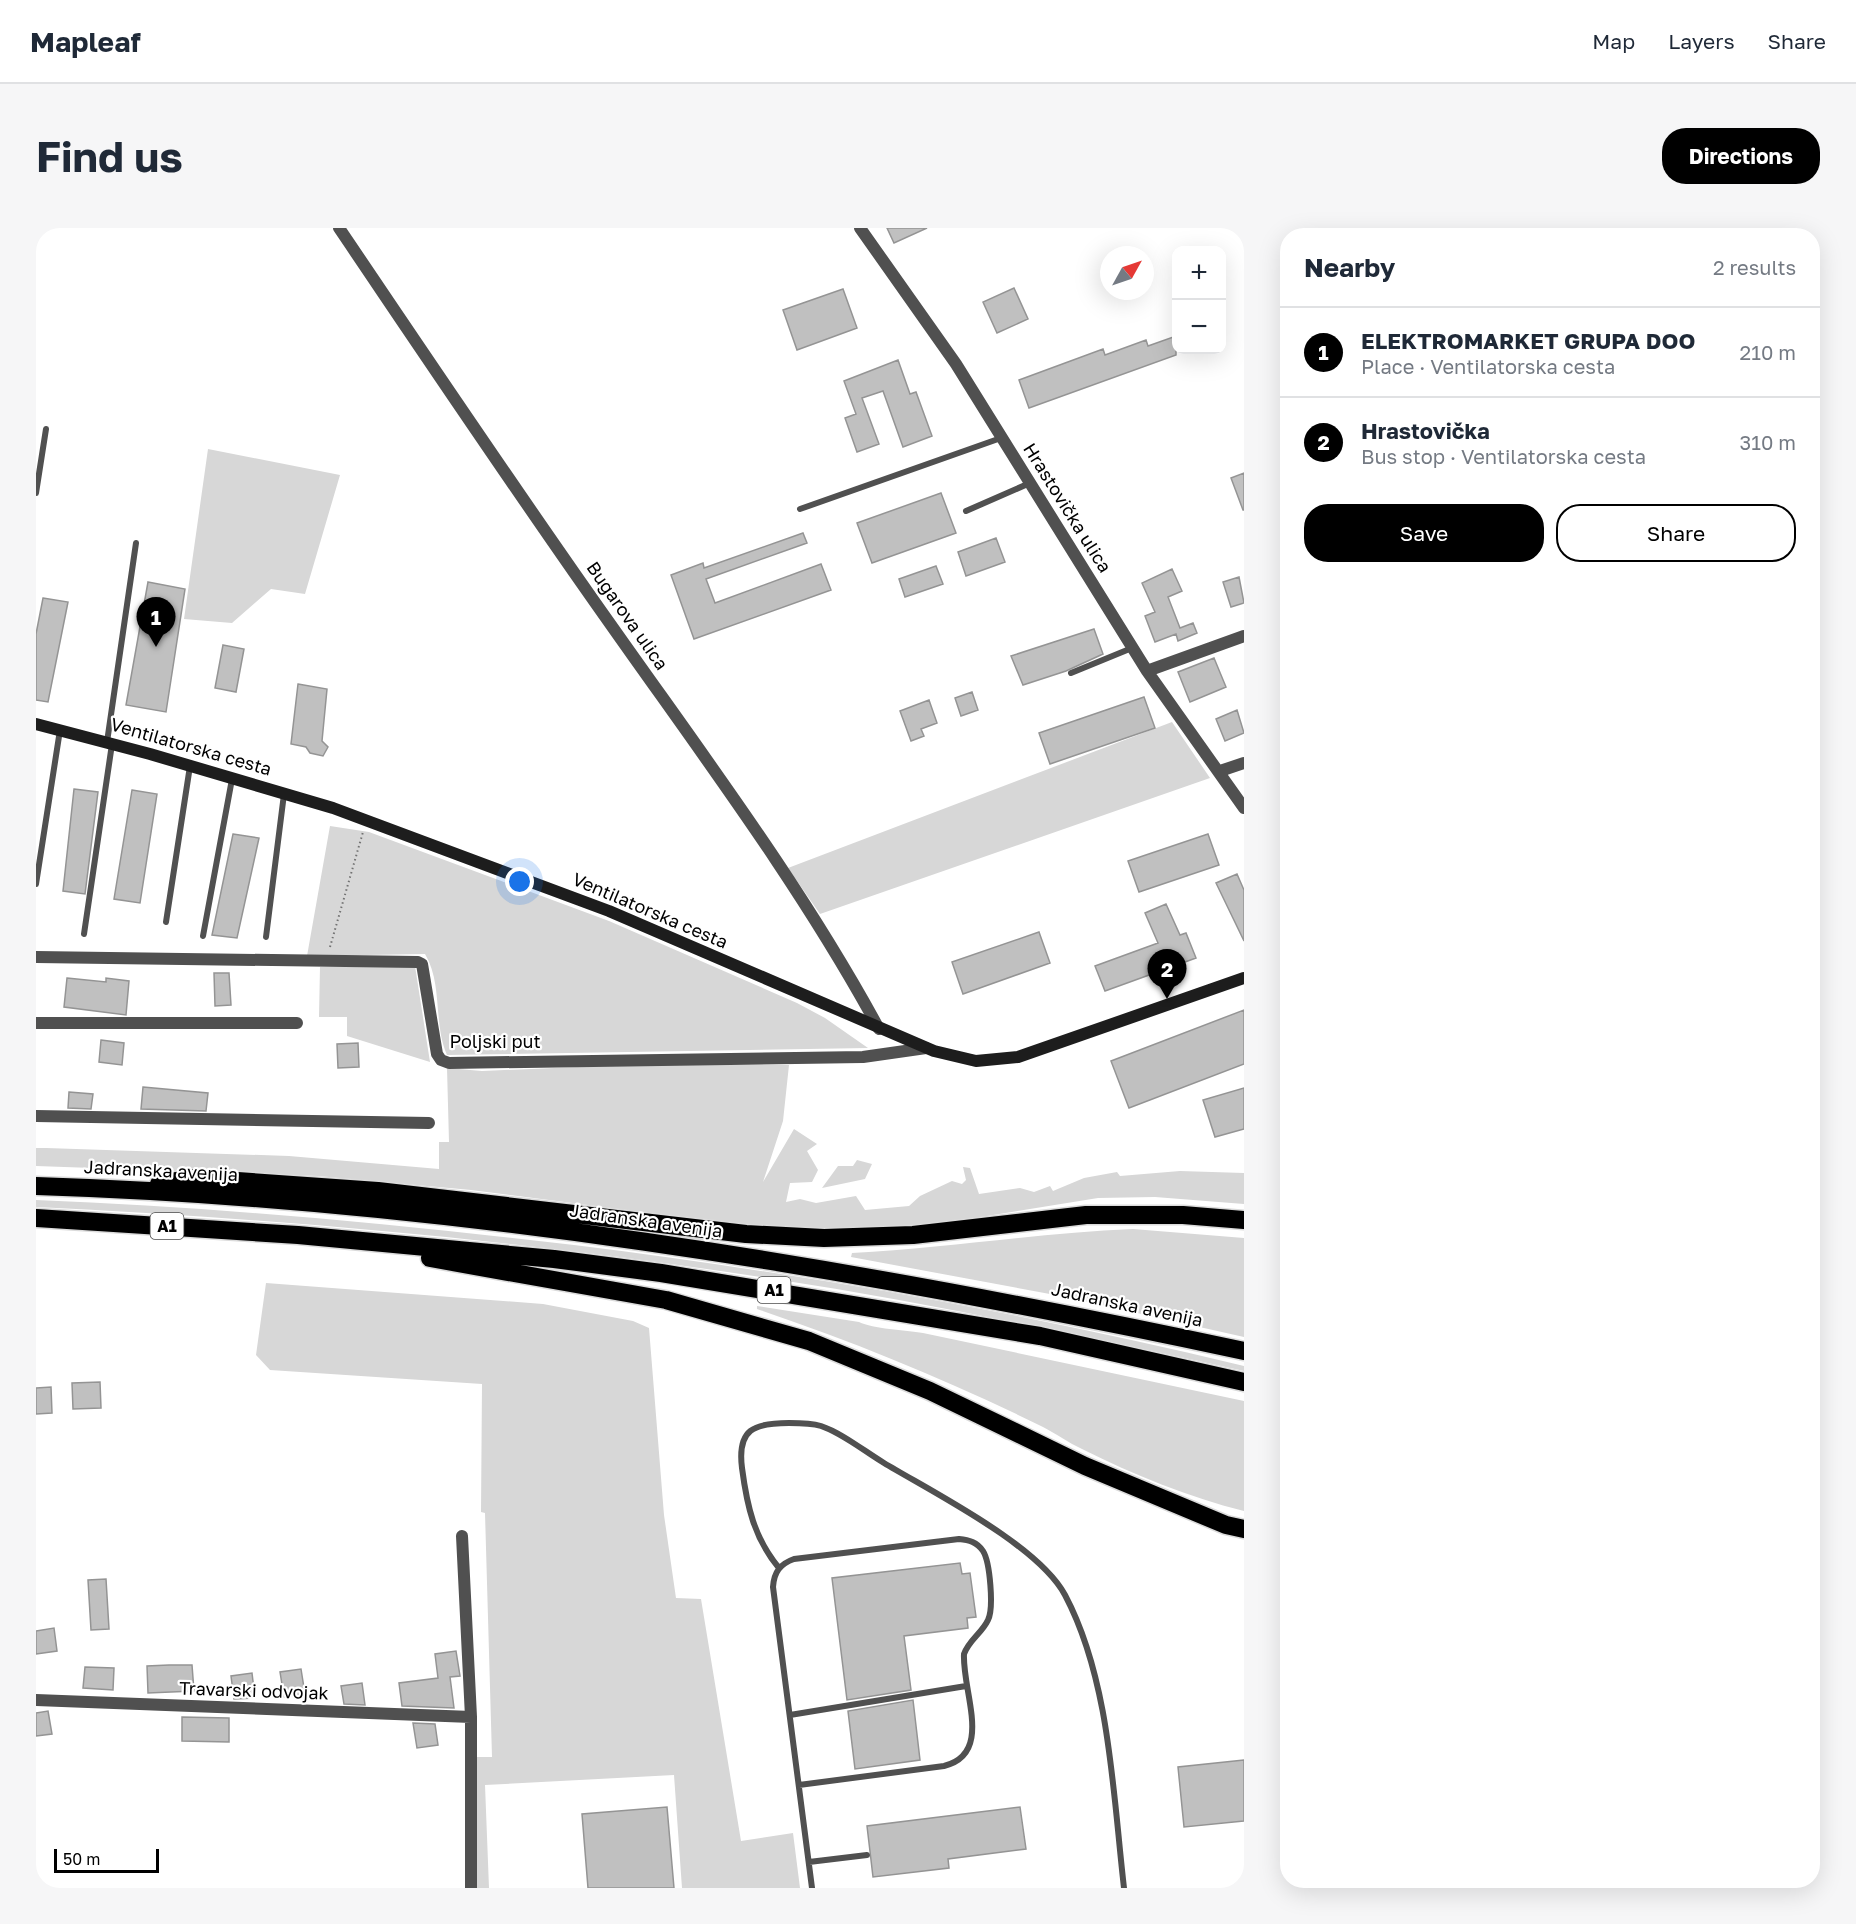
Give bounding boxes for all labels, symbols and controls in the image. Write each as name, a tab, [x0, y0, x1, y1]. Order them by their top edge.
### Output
text: Mapleaf	[30, 25, 141, 58]
text: Map	[1592, 28, 1635, 54]
text: Layers	[1668, 28, 1735, 54]
text: Share	[1768, 28, 1826, 54]
button: Directions	[1662, 128, 1820, 184]
text: Find us	[36, 131, 183, 181]
north arrow	[1100, 246, 1154, 300]
map controls	[1172, 246, 1226, 354]
button: +	[1172, 246, 1226, 300]
text: Nearby	[1304, 252, 1395, 283]
text: 2 results	[1713, 255, 1796, 279]
button: −	[1172, 300, 1226, 354]
text: ELEKTROMARKET GRUPA DOO	[1361, 327, 1695, 354]
text: 1	[1318, 340, 1329, 364]
text: 210 m	[1740, 340, 1796, 364]
text: Place · Ventilatorska cesta	[1361, 354, 1615, 378]
text: Hrastovička	[1361, 417, 1490, 444]
text: 2	[1317, 430, 1330, 454]
text: 310 m	[1740, 430, 1796, 454]
street label: Hrastovička ulica	[1019, 439, 1117, 576]
text: Bus stop · Ventilatorska cesta	[1361, 444, 1646, 468]
button: Save	[1304, 504, 1544, 562]
button: Share	[1556, 504, 1796, 562]
street label: Bugarova ulica	[582, 557, 673, 674]
pin: 1	[136, 598, 176, 647]
street label: Ventilatorska cesta	[108, 713, 274, 780]
your location	[505, 867, 534, 896]
street label: Ventilatorska cesta	[569, 867, 731, 953]
pin: 2	[1148, 950, 1186, 999]
street label: Poljski put	[449, 1030, 541, 1052]
street label: Jadranska avenija	[83, 1155, 239, 1185]
street label: Jadranska avenija	[568, 1198, 724, 1242]
road number: A1	[150, 1213, 184, 1239]
road number: A1	[758, 1277, 790, 1303]
street label: Jadranska avenija	[1049, 1277, 1205, 1331]
street label: Travarski odvojak	[179, 1676, 329, 1704]
scale bar	[54, 1846, 159, 1874]
text: 50 m	[63, 1849, 100, 1869]

